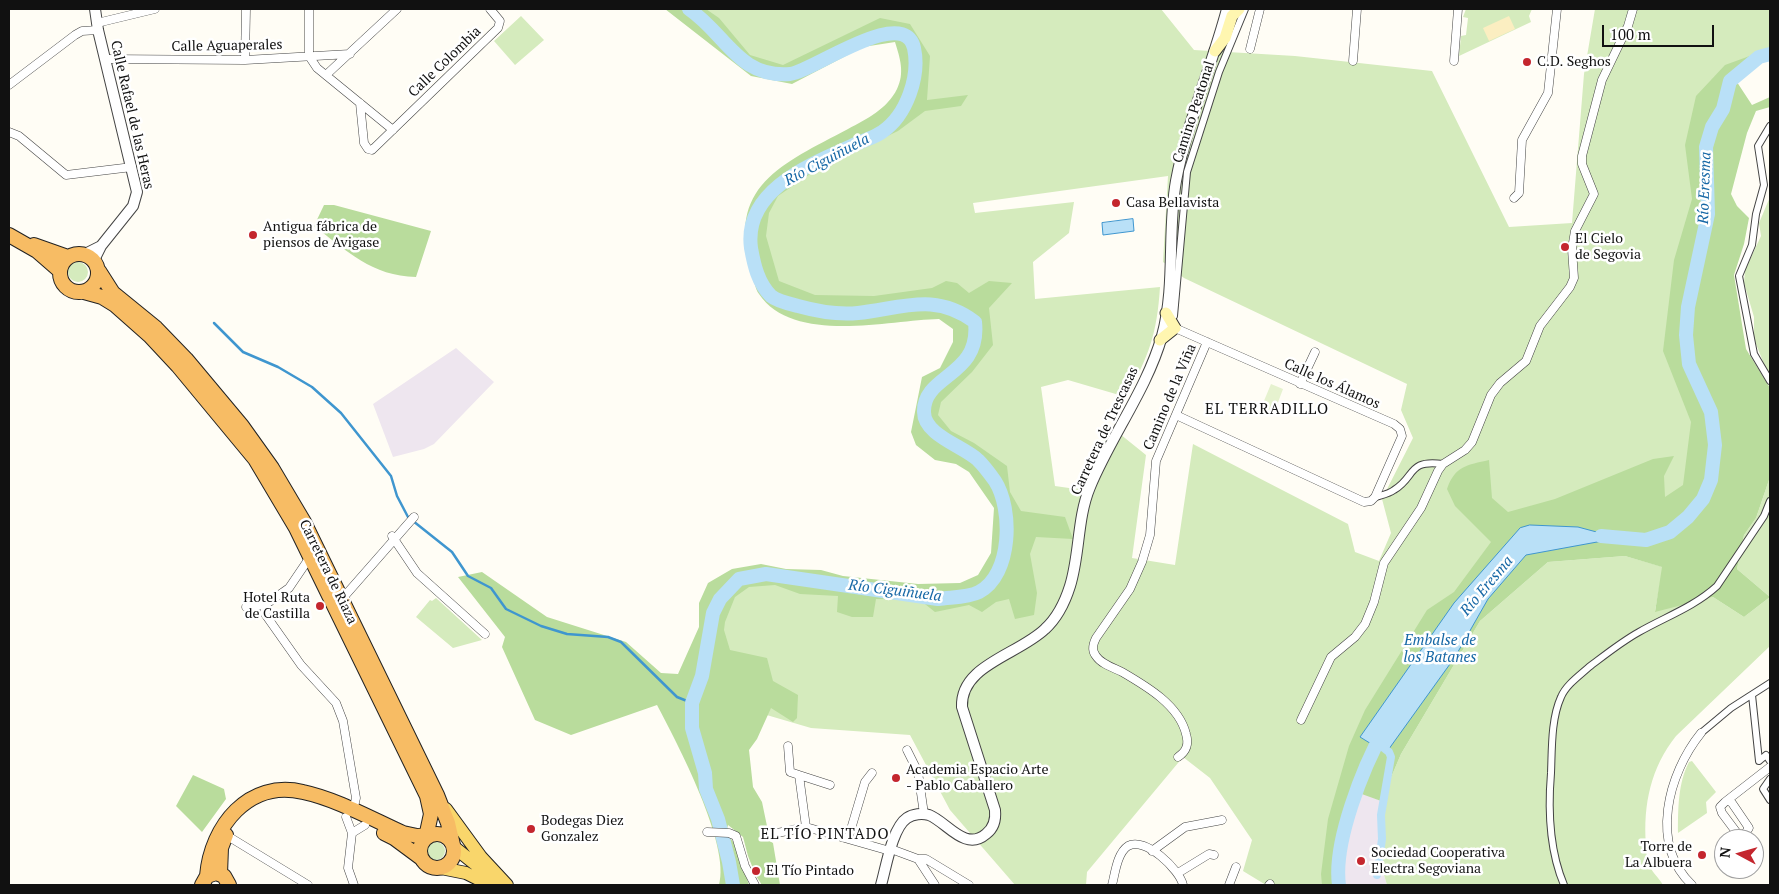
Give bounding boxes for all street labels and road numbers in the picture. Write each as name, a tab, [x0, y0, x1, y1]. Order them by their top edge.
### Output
street label: Calle Colombia	[405, 23, 485, 101]
street label: Calle Aguaperales	[171, 37, 283, 55]
street label: Calle Rafael de las Heras	[107, 39, 157, 191]
street label: Camino Peatonal	[1170, 59, 1218, 165]
street label: Camino de la Viña	[1140, 341, 1200, 453]
street label: Calle los Álamos	[1281, 355, 1383, 413]
street label: Carretera de Trescasas	[1068, 364, 1142, 498]
street label: Carretera de Riaza	[295, 517, 361, 627]

